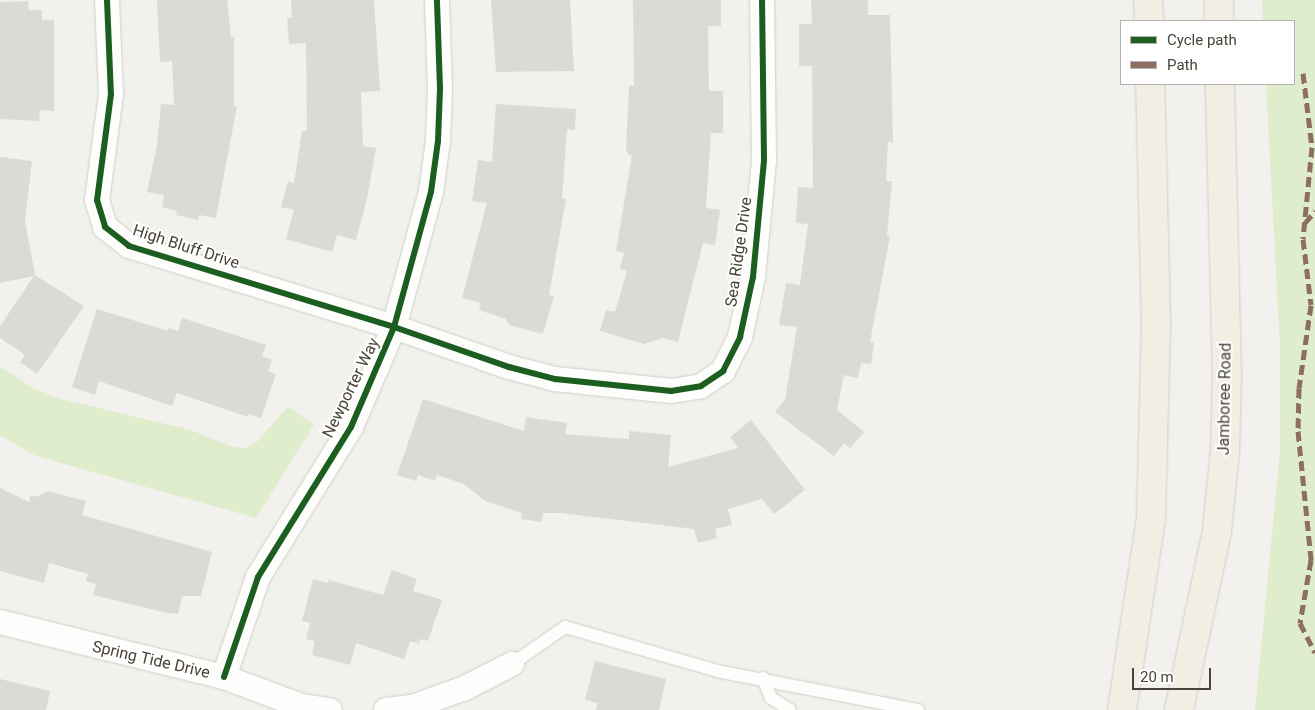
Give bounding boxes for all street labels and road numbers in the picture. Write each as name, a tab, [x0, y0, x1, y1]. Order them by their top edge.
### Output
street label: Sea Ridge Drive	[722, 196, 756, 308]
street label: High Bluff Drive	[130, 221, 242, 273]
street label: Newporter Way	[318, 335, 384, 441]
street label: Jamboree Road	[1214, 343, 1236, 455]
street label: Spring Tide Drive	[90, 637, 212, 683]

